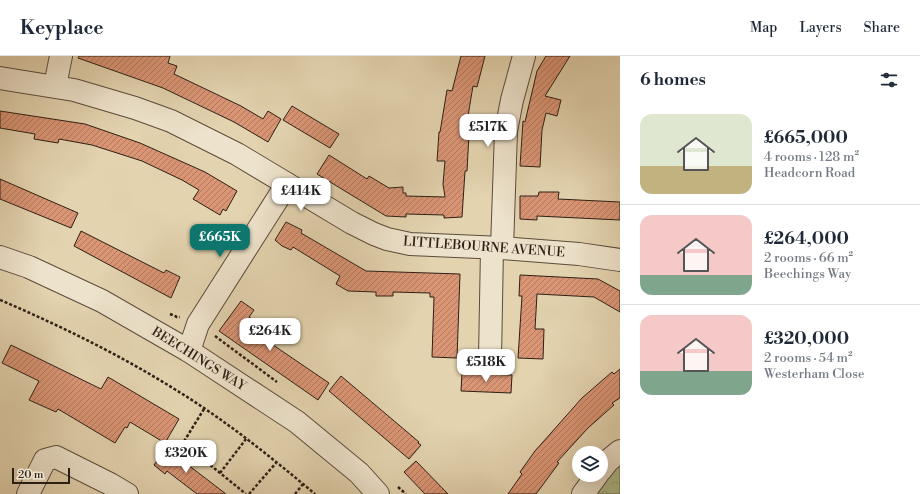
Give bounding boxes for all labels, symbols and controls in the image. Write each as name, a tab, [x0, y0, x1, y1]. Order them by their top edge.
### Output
text: Keyplace	[20, 16, 104, 40]
text: Map	[750, 19, 777, 37]
text: Layers	[799, 19, 842, 37]
text: Share	[864, 19, 900, 37]
text: 6 homes	[640, 69, 706, 91]
icon: filters	[878, 69, 900, 91]
pin: £517K	[460, 114, 516, 148]
text: £517K	[468, 119, 508, 135]
text: £665,000	[764, 127, 848, 149]
icon: home	[672, 130, 720, 178]
text: 4 rooms · 128 m²	[764, 149, 859, 165]
text: Headcorn Road	[764, 165, 855, 181]
pin: £414K	[273, 178, 329, 212]
text: £414K	[281, 183, 321, 199]
pin: £665K	[192, 224, 248, 258]
text: £264,000	[764, 228, 849, 250]
text: £665K	[199, 229, 241, 245]
icon: home	[672, 231, 720, 279]
street label: LITTLEBOURNE AVENUE	[402, 233, 566, 261]
text: 2 rooms · 66 m²	[764, 250, 853, 266]
text: Beechings Way	[764, 266, 851, 282]
pin: £264K	[242, 318, 298, 352]
street label: BEECHINGS WAY	[148, 323, 250, 395]
text: £264K	[248, 323, 292, 339]
text: £320,000	[764, 328, 849, 350]
icon: home	[672, 331, 720, 379]
pin: £518K	[458, 349, 514, 383]
text: 2 rooms · 54 m²	[764, 350, 853, 366]
text: £518K	[466, 354, 506, 370]
text: Westerham Close	[764, 366, 865, 382]
pin: £320K	[158, 440, 214, 474]
text: £320K	[164, 445, 208, 461]
map controls	[572, 446, 608, 482]
button: layers	[572, 446, 608, 482]
scale bar	[12, 466, 70, 485]
text: 20 m	[18, 468, 43, 482]

